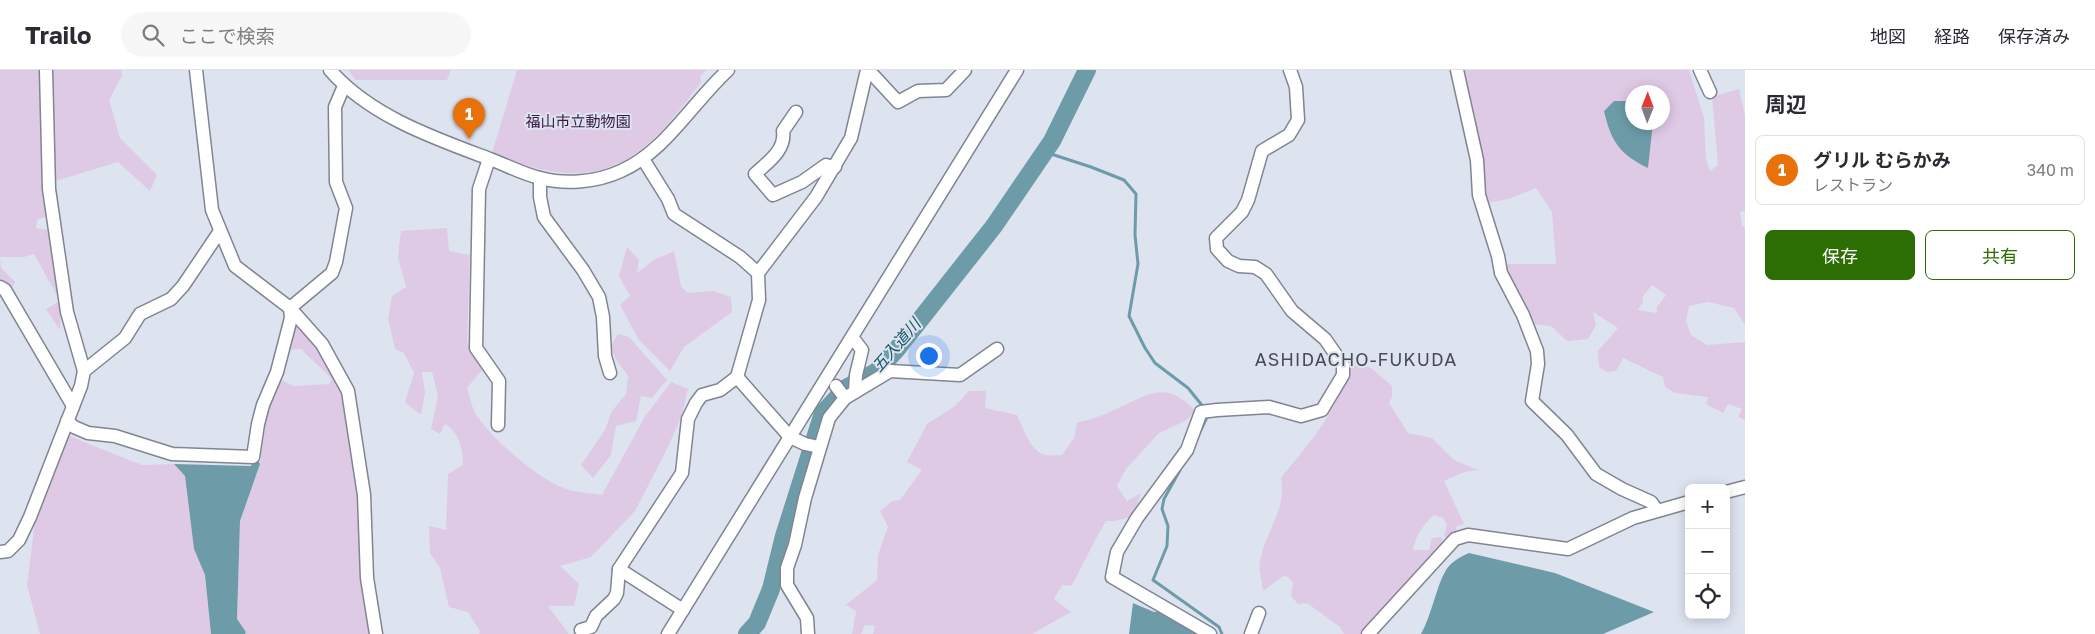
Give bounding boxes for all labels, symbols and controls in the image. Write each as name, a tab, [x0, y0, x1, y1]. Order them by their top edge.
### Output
search box	[121, 12, 471, 57]
text: Trailo	[25, 20, 91, 49]
icon: search	[139, 21, 167, 49]
text: ここで検索	[179, 24, 274, 47]
text: 地図	[1870, 25, 1906, 47]
text: 経路	[1934, 25, 1970, 47]
text: 保存済み	[1998, 25, 2070, 47]
north arrow	[1625, 85, 1670, 130]
text: 周辺	[1765, 91, 1807, 117]
pin: 1	[453, 98, 485, 139]
park label: 福山市立動物園	[525, 112, 631, 130]
text: グリル むらかみ	[1813, 148, 1951, 171]
text: 1	[1778, 160, 1786, 180]
text: 340 m	[2027, 160, 2074, 180]
text: レストラン	[1813, 175, 1893, 195]
button: 保存	[1765, 230, 1915, 280]
button: 共有	[1925, 230, 2075, 280]
water label: 五入道川	[867, 313, 926, 376]
your location	[916, 343, 942, 369]
district label: ASHIDACHO-FUKUDA	[1255, 348, 1457, 370]
map controls	[1685, 484, 1730, 619]
button: +	[1685, 484, 1730, 529]
button: −	[1685, 529, 1730, 574]
button: locate	[1685, 574, 1730, 619]

